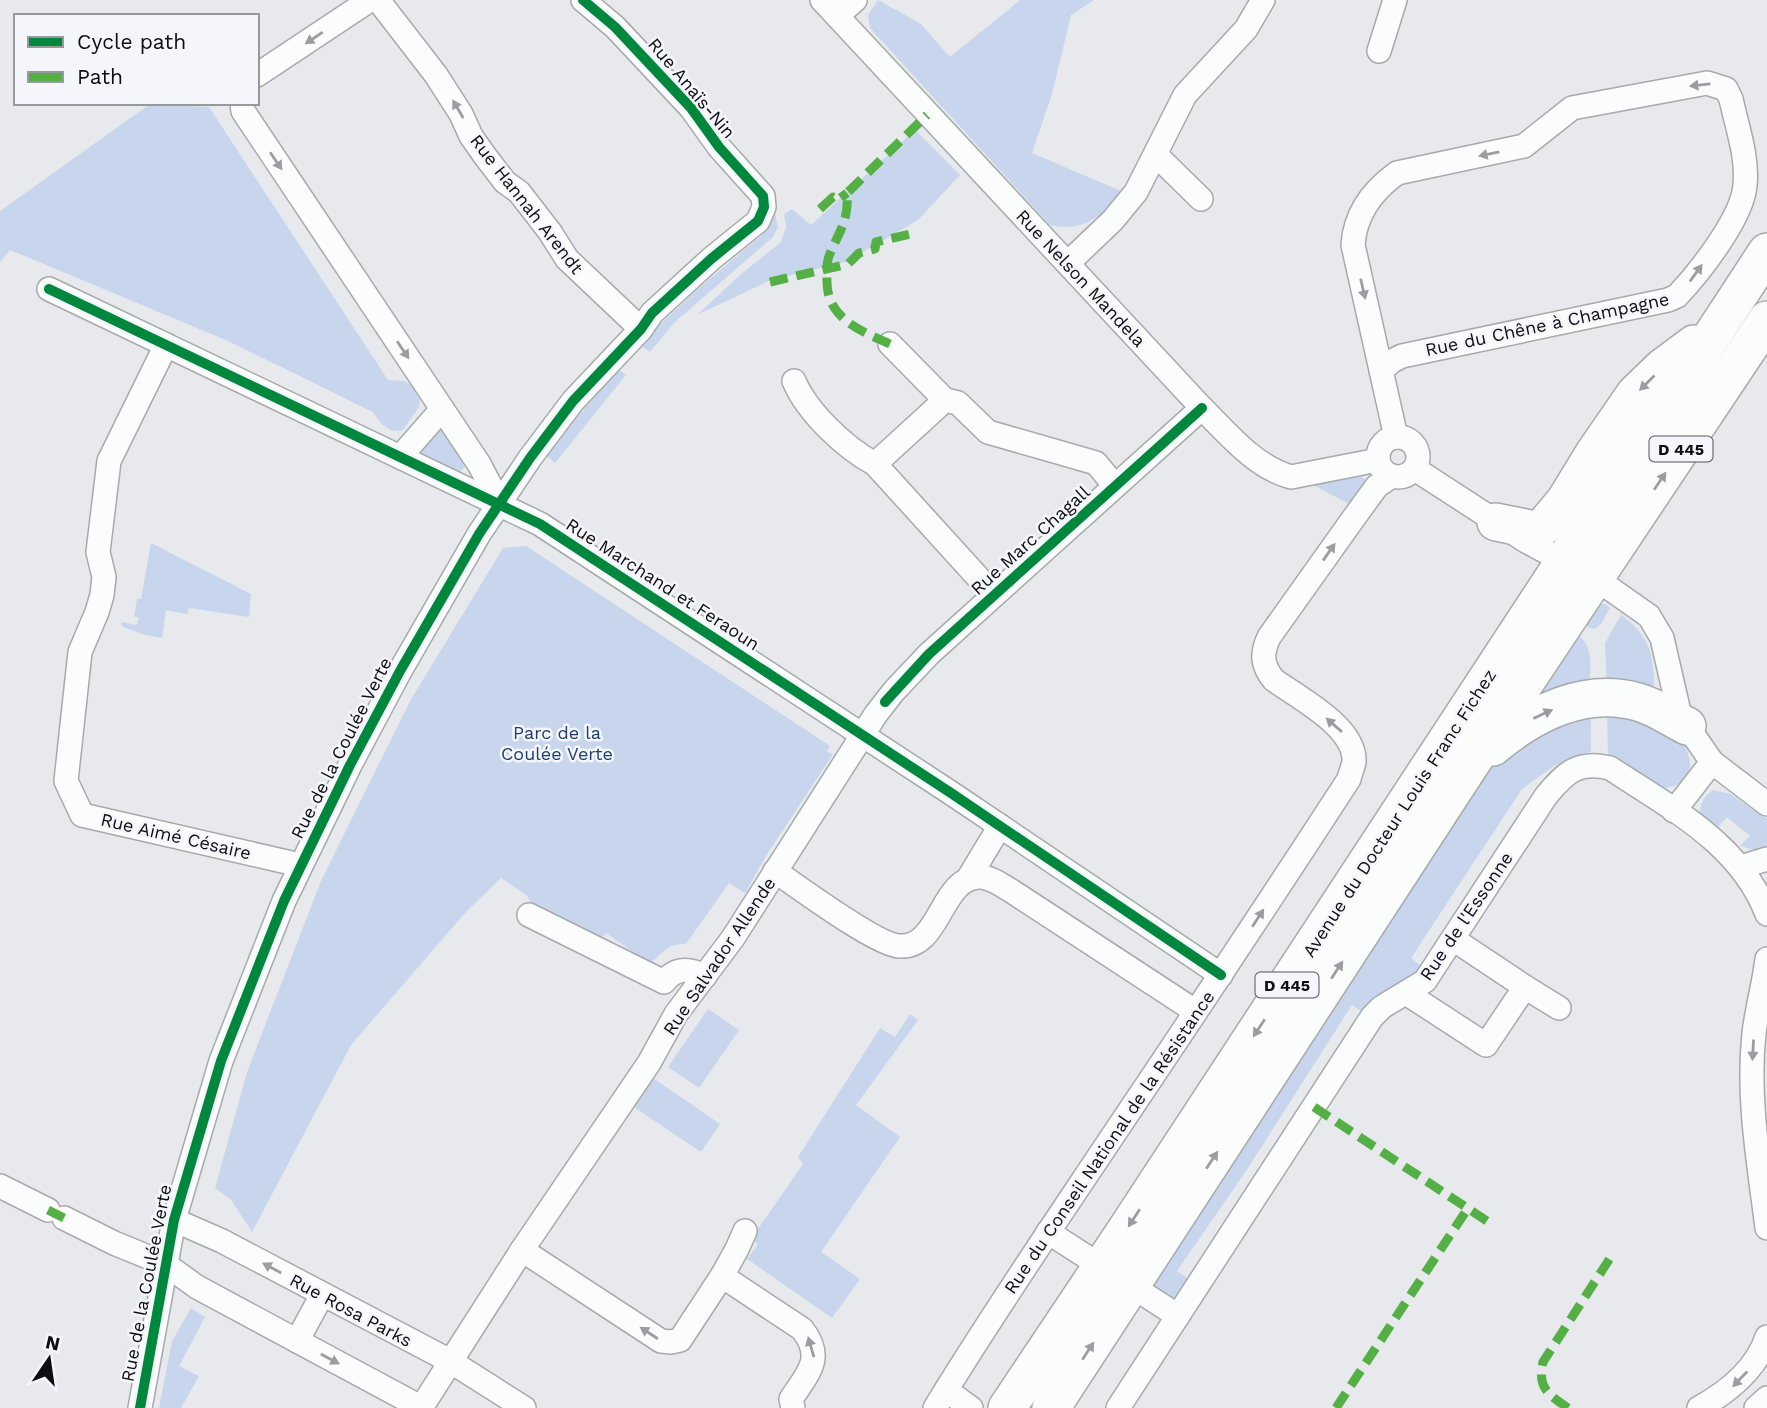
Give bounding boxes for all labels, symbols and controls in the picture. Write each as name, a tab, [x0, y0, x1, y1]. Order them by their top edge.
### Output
legend	[14, 14, 259, 105]
text: Cycle path	[77, 29, 186, 54]
one-way arrow	[305, 31, 323, 45]
street label: Rue Anaïs-Nin	[644, 34, 740, 142]
text: Path	[77, 64, 123, 89]
one-way arrow	[1689, 80, 1711, 91]
one-way arrow	[451, 100, 464, 119]
street label: Rue Hannah Arendt	[466, 130, 588, 278]
one-way arrow	[1478, 148, 1500, 159]
one-way arrow	[269, 152, 282, 171]
street label: Rue Nelson Mandela	[1012, 205, 1150, 351]
one-way arrow	[1689, 263, 1703, 282]
one-way arrow	[1357, 278, 1368, 300]
street label: Rue du Chêne à Champagne	[1423, 288, 1671, 360]
one-way arrow	[396, 341, 409, 360]
one-way arrow	[1639, 374, 1656, 391]
road number: D 445	[1650, 436, 1712, 462]
one-way arrow	[1653, 471, 1666, 490]
street label: Rue Marc Chagall	[966, 481, 1094, 599]
street label: Rue Marchand et Feraoun	[562, 514, 764, 654]
one-way arrow	[1322, 543, 1336, 561]
street label: Rue de la Coulée Verte	[286, 654, 396, 842]
street label: Avenue du Docteur Louis Franc Fichez	[1298, 665, 1500, 961]
one-way arrow	[1533, 708, 1553, 720]
one-way arrow	[1326, 718, 1343, 733]
park label: Parc de la Coulée Verte	[501, 722, 613, 764]
street label: Rue Aimé Césaire	[99, 808, 253, 864]
street label: Rue de l'Essonne	[1415, 848, 1517, 984]
street label: Rue Salvador Allende	[658, 873, 780, 1039]
one-way arrow	[1252, 908, 1265, 928]
one-way arrow	[1330, 960, 1343, 980]
road number: D 445	[1256, 973, 1318, 998]
street label: Rue du Conseil National de la Résistance	[999, 987, 1219, 1297]
one-way arrow	[1252, 1018, 1265, 1038]
one-way arrow	[1747, 1039, 1758, 1061]
one-way arrow	[1206, 1151, 1219, 1170]
street label: Rue de la Coulée Verte	[117, 1183, 175, 1383]
one-way arrow	[1128, 1209, 1141, 1228]
one-way arrow	[262, 1262, 281, 1274]
street label: Rue Rosa Parks	[286, 1269, 416, 1351]
north arrow	[14, 1324, 84, 1394]
one-way arrow	[639, 1326, 658, 1339]
text: N	[43, 1330, 62, 1356]
one-way arrow	[805, 1336, 816, 1358]
one-way arrow	[1081, 1342, 1095, 1360]
one-way arrow	[320, 1353, 340, 1365]
one-way arrow	[1731, 1370, 1748, 1387]

